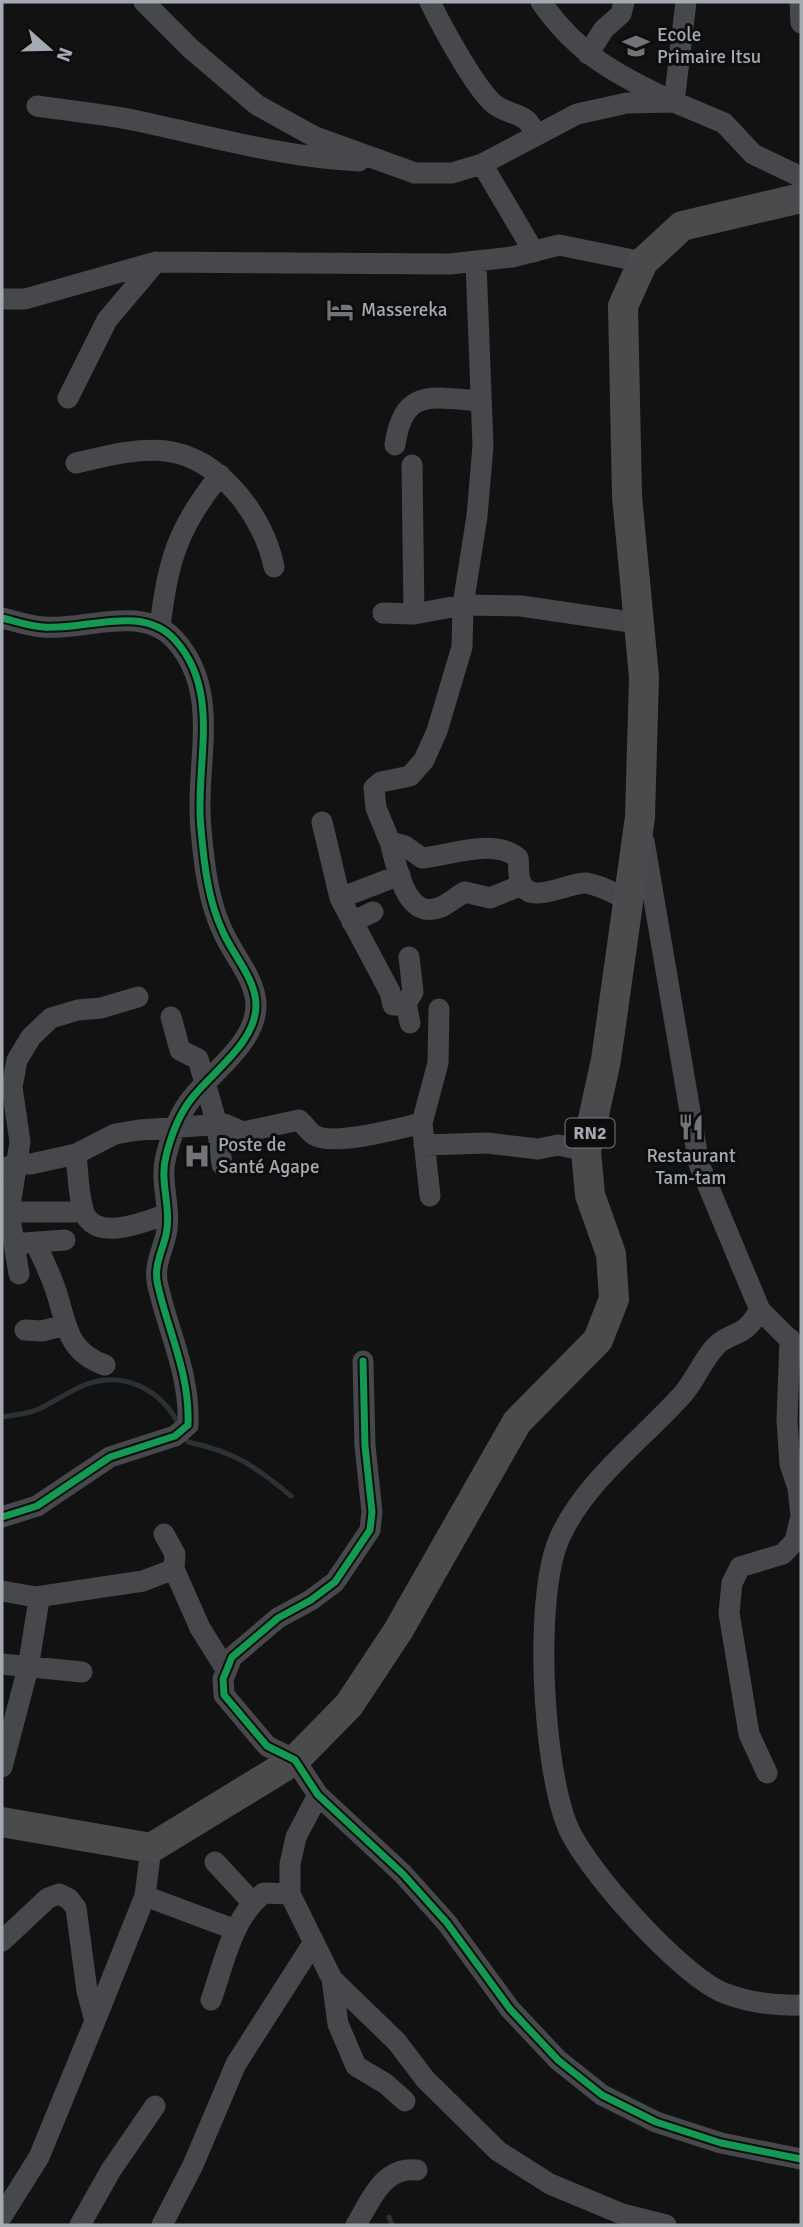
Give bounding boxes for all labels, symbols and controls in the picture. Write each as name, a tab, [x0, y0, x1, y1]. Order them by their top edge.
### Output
north arrow	[14, 14, 84, 84]
place label: Ecole Primaire Itsu	[657, 23, 761, 69]
school or university icon: Ecole Primaire Itsu	[621, 31, 651, 61]
text: N	[50, 44, 78, 65]
hotel icon: Massereka	[325, 295, 355, 325]
place label: Massereka	[361, 298, 447, 322]
restaurant icon: Restaurant Tam-tam	[676, 1112, 706, 1142]
road number: RN2	[566, 1118, 614, 1148]
place label: Poste de Santé Agape	[218, 1133, 319, 1179]
hospital icon: Poste de Santé Agape	[182, 1141, 212, 1171]
place label: Restaurant Tam-tam	[646, 1144, 736, 1190]

